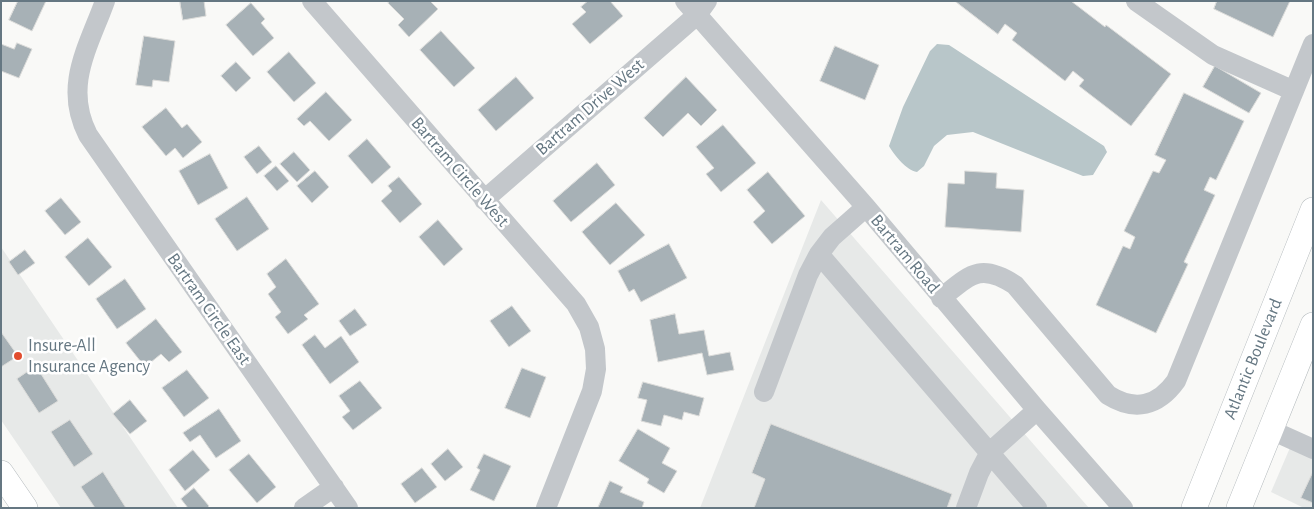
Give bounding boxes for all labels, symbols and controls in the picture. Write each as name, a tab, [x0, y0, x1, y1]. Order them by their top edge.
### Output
street label: Bartram Drive West	[531, 54, 649, 160]
street label: Bartram Circle West	[406, 113, 514, 231]
street label: Bartram Road	[866, 210, 944, 298]
street label: Bartram Circle East	[162, 249, 256, 369]
street label: Atlantic Boulevard	[1219, 295, 1287, 423]
place label: Insure-All Insurance Agency	[28, 335, 150, 378]
marker: Insure-All Insurance Agency	[12, 350, 24, 362]

